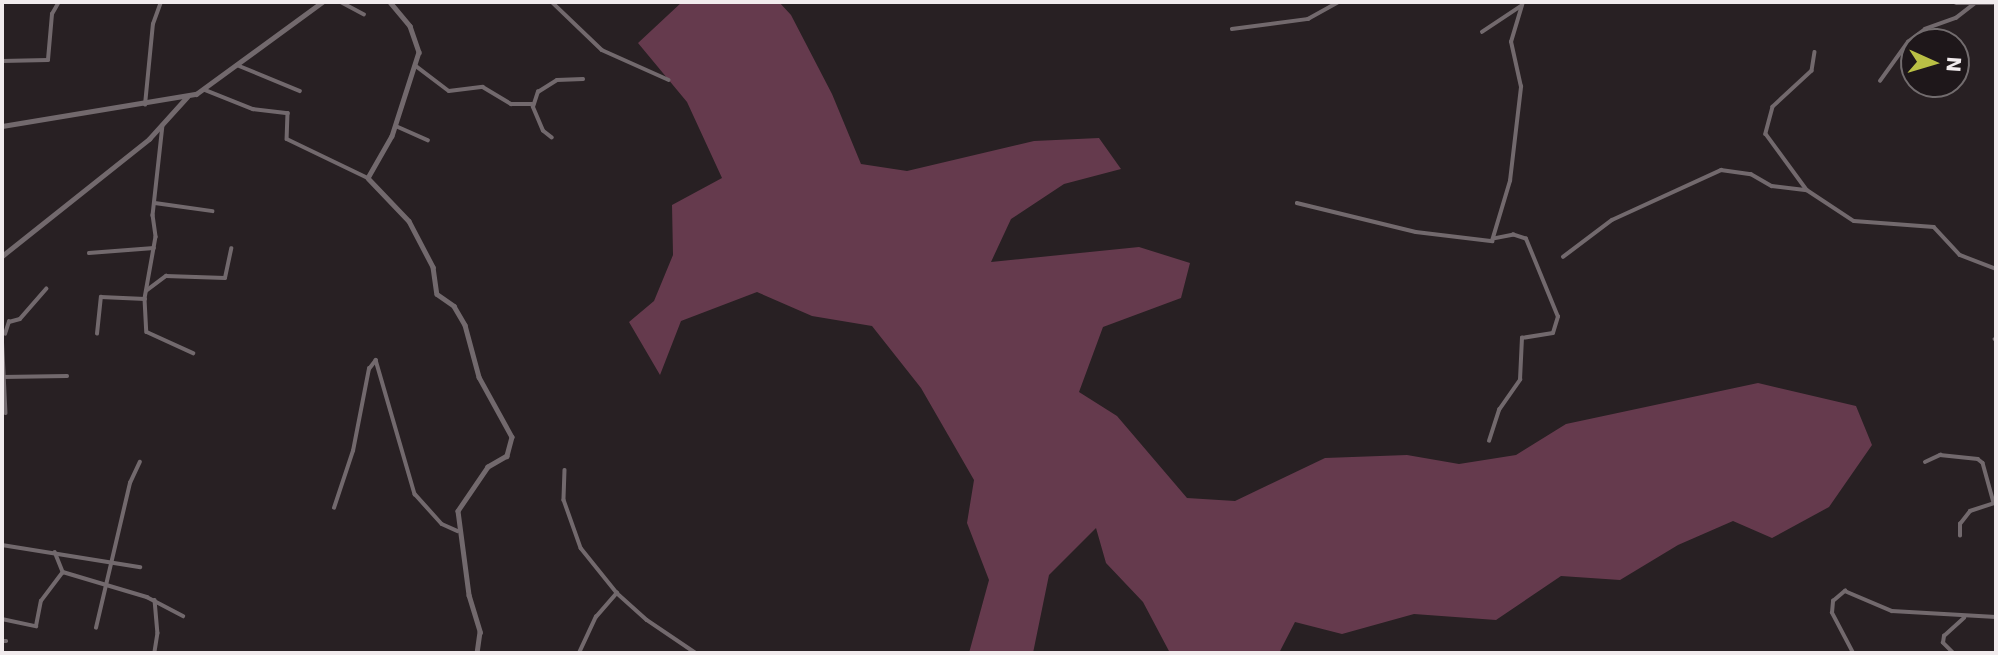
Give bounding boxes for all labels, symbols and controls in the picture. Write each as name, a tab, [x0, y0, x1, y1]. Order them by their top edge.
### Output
north arrow	[1900, 28, 1970, 98]
text: N	[1942, 56, 1965, 73]

